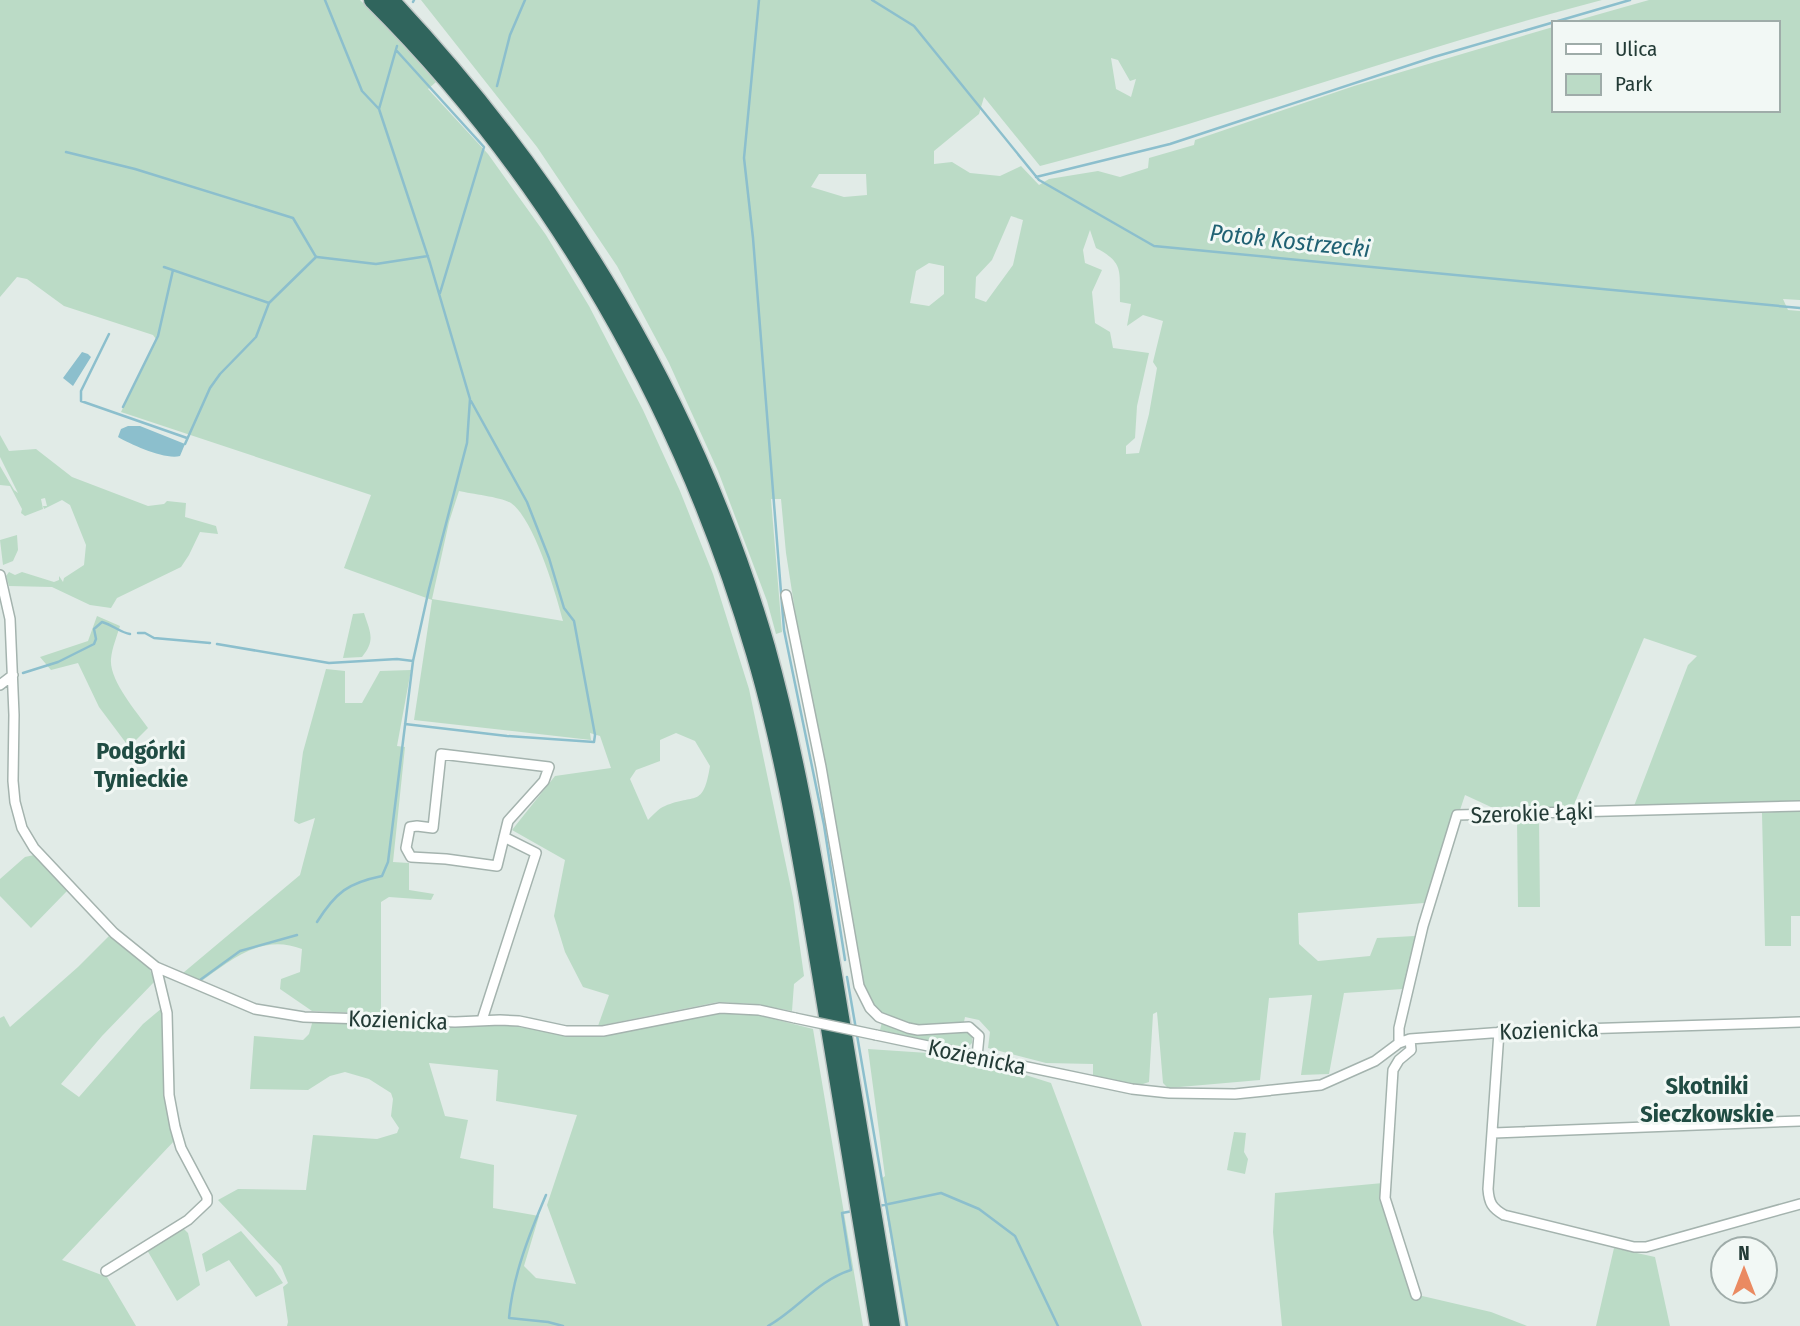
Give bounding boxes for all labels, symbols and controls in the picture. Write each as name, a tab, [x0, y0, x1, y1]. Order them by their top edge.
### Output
legend	[1552, 21, 1779, 112]
text: Ulica	[1615, 36, 1657, 62]
text: Park	[1615, 71, 1653, 97]
water label: Potok Kostrzecki	[1208, 219, 1372, 263]
district label: Podgórki Tynieckie	[94, 737, 188, 793]
street label: Szerokie Łąki	[1470, 797, 1594, 829]
street label: Kozienicka	[348, 1004, 448, 1036]
street label: Kozienicka	[1499, 1014, 1599, 1046]
street label: Kozienicka	[925, 1033, 1029, 1081]
district label: Skotniki Sieczkowskie	[1640, 1072, 1774, 1128]
north arrow	[1709, 1235, 1779, 1305]
text: N	[1738, 1242, 1750, 1265]

